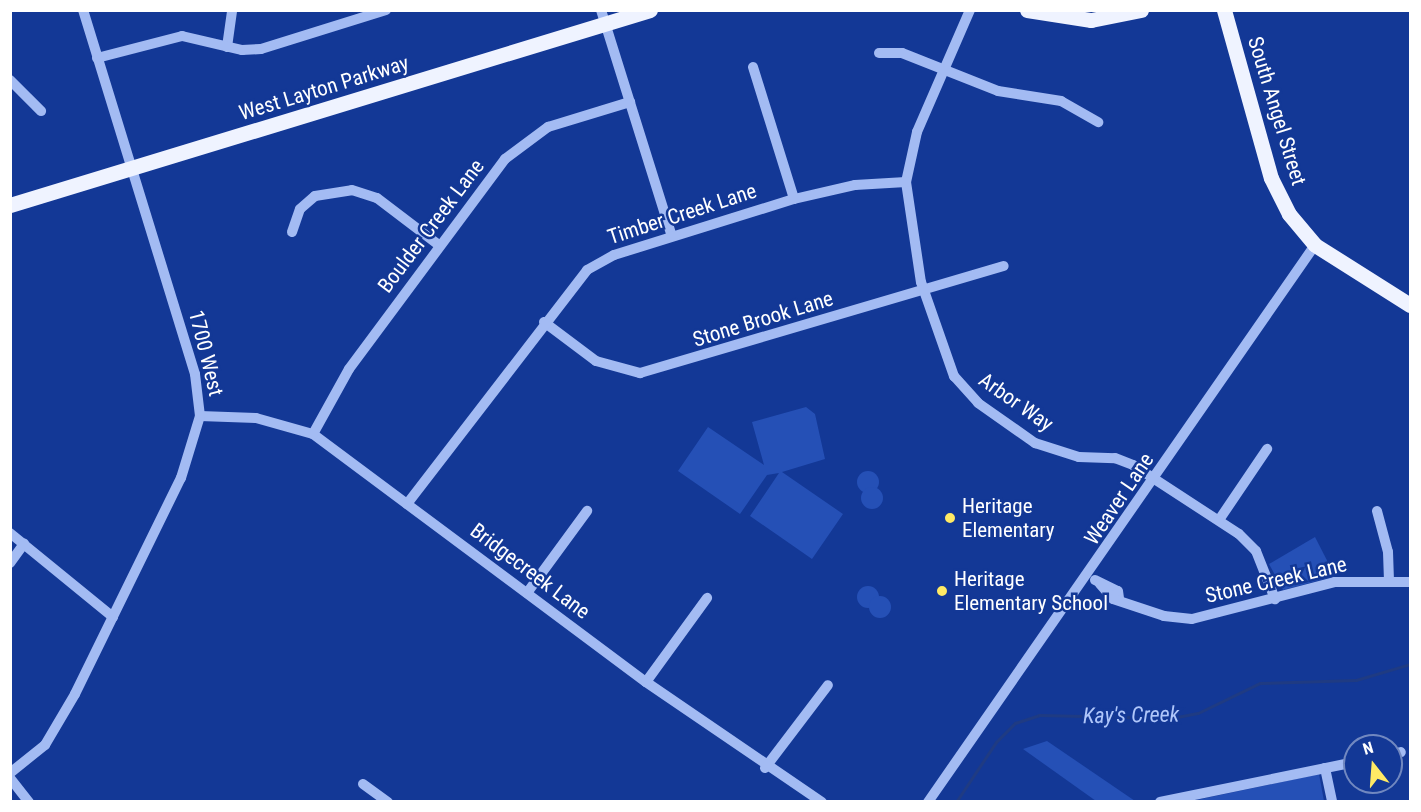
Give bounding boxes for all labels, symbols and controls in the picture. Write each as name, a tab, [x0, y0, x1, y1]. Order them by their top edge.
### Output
street label: South Angel Street	[1242, 34, 1312, 188]
street label: West Layton Parkway	[236, 50, 412, 126]
street label: Boulder Creek Lane	[373, 154, 489, 298]
street label: Timber Creek Lane	[604, 178, 760, 250]
street label: Stone Brook Lane	[690, 286, 836, 352]
street label: 1700 West	[183, 307, 229, 399]
street label: Arbor Way	[974, 367, 1058, 437]
street label: Weaver Lane	[1079, 448, 1159, 550]
place label: Heritage Elementary	[962, 493, 1055, 543]
marker: Heritage Elementary	[943, 511, 957, 525]
street label: Bridgecreek Lane	[465, 518, 595, 624]
street label: Stone Creek Lane	[1203, 551, 1349, 609]
place label: Heritage Elementary School	[954, 566, 1108, 616]
marker: Heritage Elementary School	[935, 584, 949, 598]
water label: Kay's Creek	[1083, 701, 1179, 729]
north arrow	[1343, 734, 1403, 794]
text: N	[1361, 738, 1376, 759]

